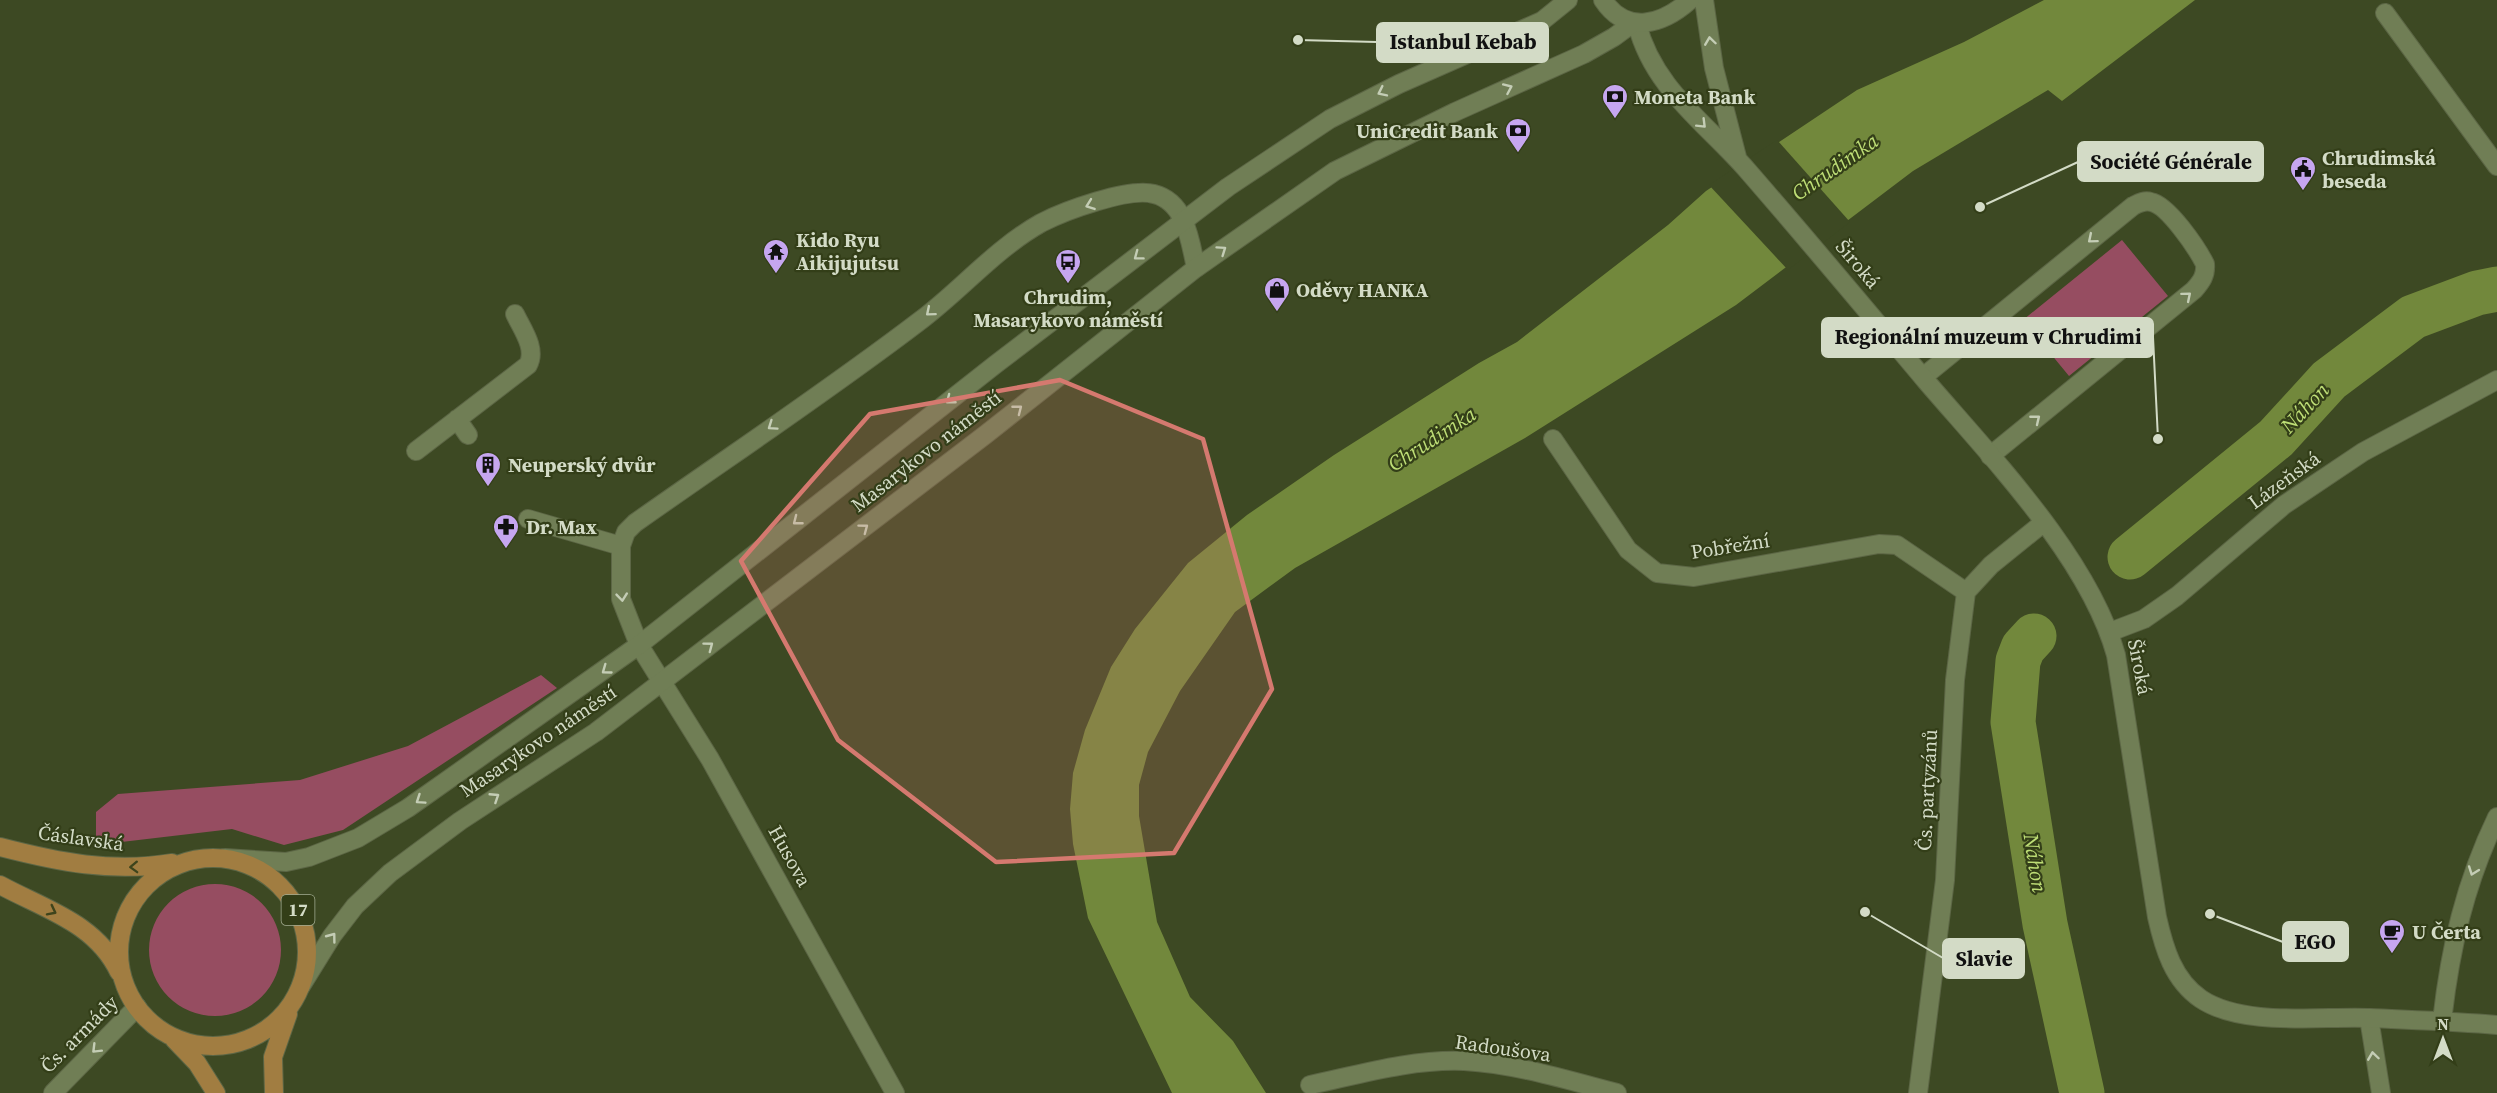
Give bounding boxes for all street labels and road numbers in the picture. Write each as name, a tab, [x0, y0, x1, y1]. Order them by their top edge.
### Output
street label: Široká	[1829, 233, 1887, 295]
street label: Masarykovo náměstí	[845, 383, 1007, 519]
street label: Lázeňská	[2242, 444, 2327, 516]
street label: Pobřežní	[1689, 526, 1771, 566]
street label: Široká	[2121, 637, 2159, 698]
street label: Masarykovo náměstí	[454, 678, 622, 804]
street label: Čs. partyzánů	[1910, 728, 1944, 852]
street label: Čáslavská	[36, 818, 126, 858]
street label: Husova	[762, 820, 819, 893]
road number: 17	[282, 895, 314, 925]
street label: Čs. armády	[34, 988, 125, 1079]
street label: Radoušova	[1453, 1027, 1554, 1069]

